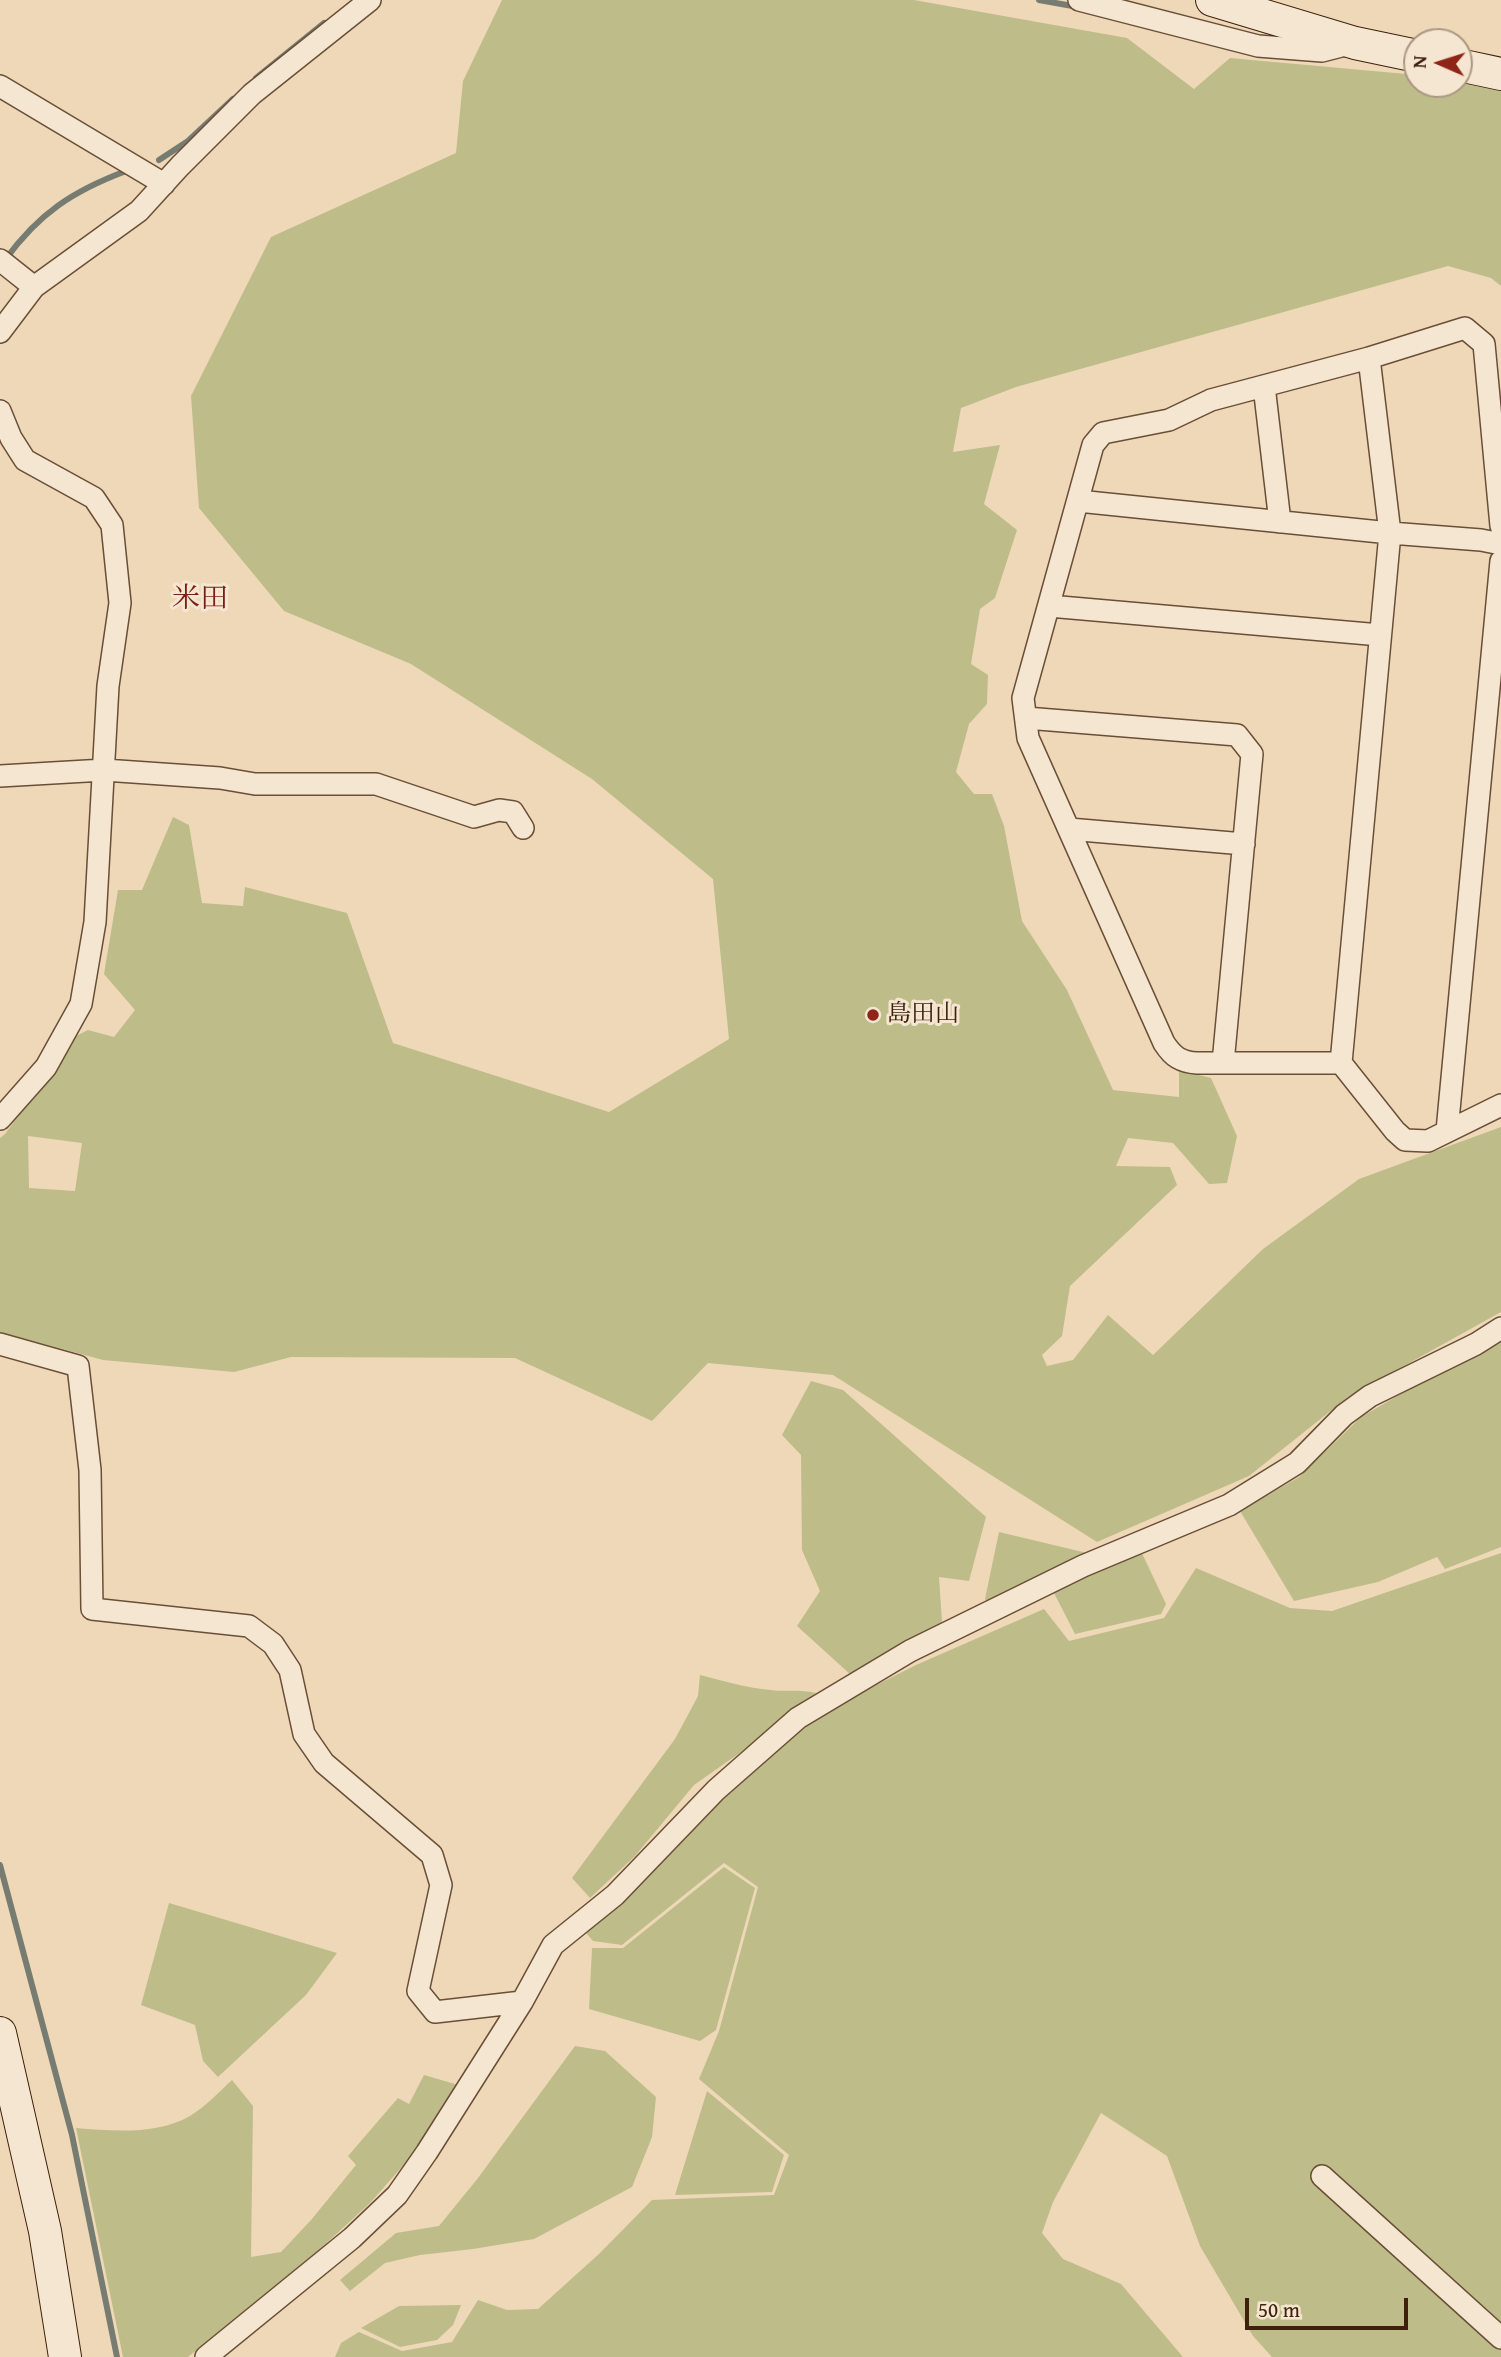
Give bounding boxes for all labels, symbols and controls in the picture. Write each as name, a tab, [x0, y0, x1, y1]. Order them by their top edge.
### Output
north arrow	[1403, 28, 1473, 98]
text: N	[1405, 55, 1433, 69]
district label: 米田	[172, 583, 228, 617]
place label: 島田山	[887, 1001, 959, 1029]
marker: 島田山	[865, 1007, 881, 1023]
scale bar	[1249, 2284, 1412, 2328]
text: 50 m	[1258, 2294, 1300, 2325]

